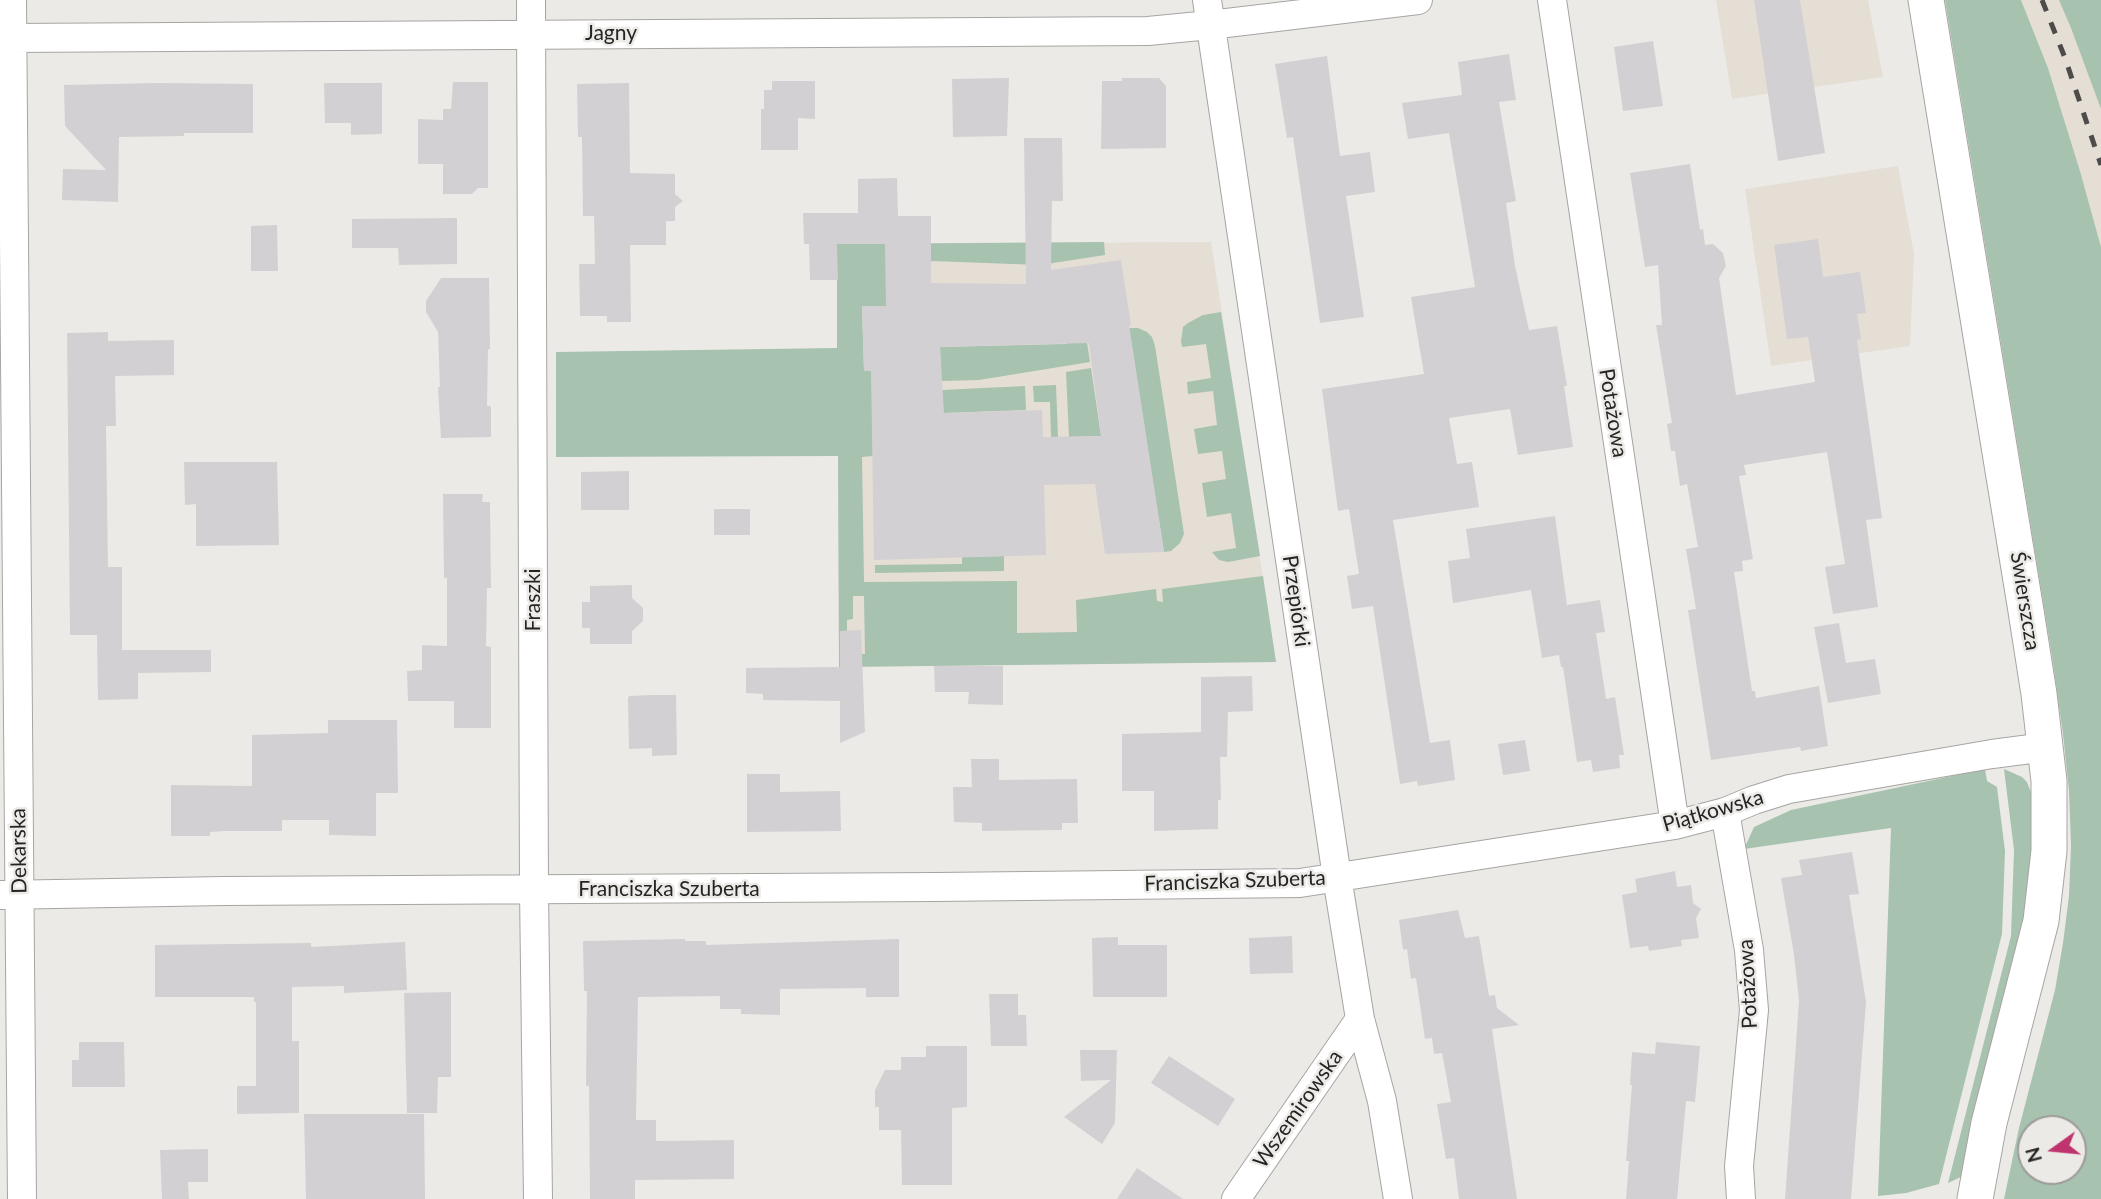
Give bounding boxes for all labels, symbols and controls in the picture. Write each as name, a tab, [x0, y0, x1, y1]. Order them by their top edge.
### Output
street label: Jagny	[585, 20, 637, 46]
street label: Potażowa	[1594, 367, 1632, 459]
street label: Świerszcza	[2005, 550, 2045, 652]
street label: Przepiórki	[1277, 553, 1315, 649]
street label: Fraszki	[520, 568, 546, 632]
street label: Piątkowska	[1660, 785, 1766, 837]
street label: Dekarska	[6, 808, 32, 894]
street label: Franciszka Szuberta	[1144, 865, 1326, 897]
street label: Franciszka Szuberta	[578, 876, 760, 902]
street label: Potażowa	[1733, 939, 1763, 1029]
street label: Wszemirowska	[1248, 1045, 1348, 1173]
north arrow	[2017, 1115, 2087, 1185]
text: N	[2020, 1145, 2046, 1165]

